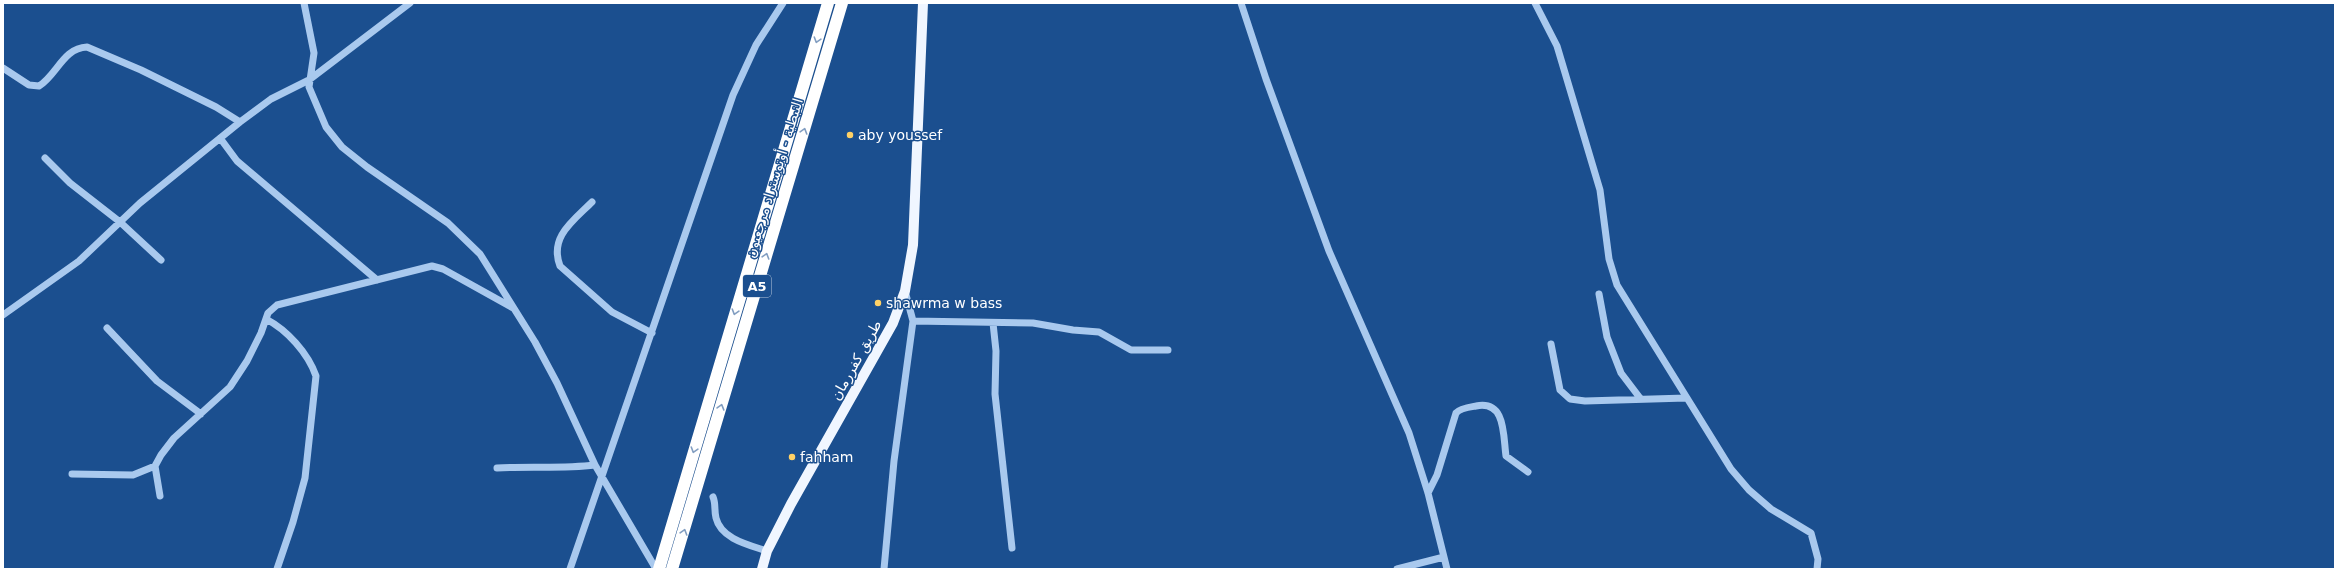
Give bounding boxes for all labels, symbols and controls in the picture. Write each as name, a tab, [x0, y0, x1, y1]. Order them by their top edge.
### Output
one-way arrow	[813, 37, 822, 44]
street label: النبطية - أوتوستراد مرجعيون	[741, 96, 807, 260]
place label: aby youssef	[858, 127, 943, 143]
one-way arrow	[799, 128, 807, 135]
marker: aby youssef	[845, 130, 855, 140]
one-way arrow	[761, 252, 770, 259]
road number: A5	[743, 275, 771, 297]
place label: shawrma w bass	[886, 295, 1002, 311]
marker: shawrma w bass	[873, 298, 883, 308]
one-way arrow	[731, 309, 740, 316]
street label: طريق كفررمان	[827, 317, 885, 403]
one-way arrow	[716, 404, 725, 411]
one-way arrow	[690, 447, 699, 454]
place label: fahham	[800, 449, 853, 465]
marker: fahham	[787, 452, 797, 462]
one-way arrow	[679, 528, 688, 535]

